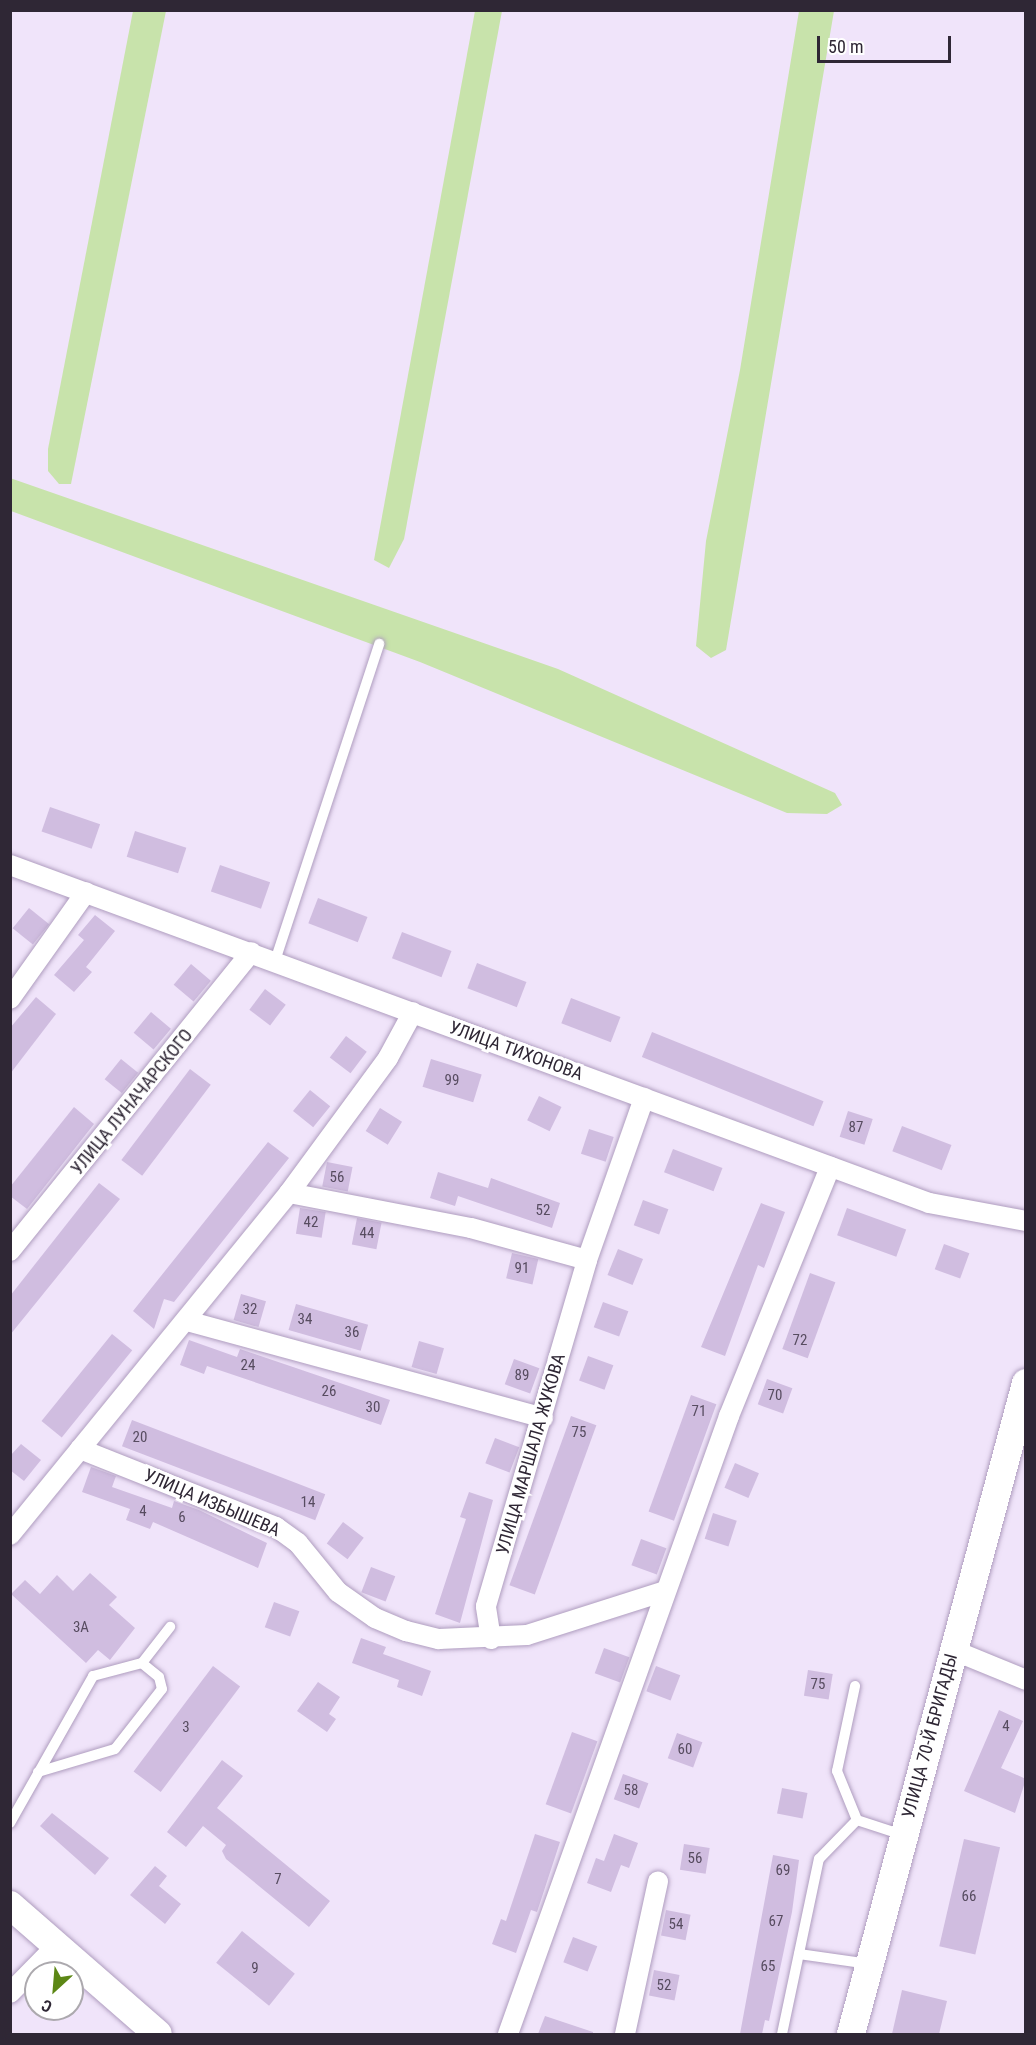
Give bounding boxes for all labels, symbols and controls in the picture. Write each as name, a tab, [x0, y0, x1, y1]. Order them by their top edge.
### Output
scale bar	[820, 24, 954, 62]
text: 50 m	[828, 36, 863, 57]
street label: УЛИЦА ТИХОНОВА	[446, 1017, 586, 1085]
street label: УЛИЦА ЛУНАЧАРСКОГО	[67, 1025, 197, 1179]
house number: 99	[445, 1072, 459, 1090]
house number: 87	[849, 1119, 863, 1137]
house number: 56	[330, 1169, 344, 1187]
house number: 52	[536, 1202, 550, 1220]
house number: 42	[304, 1214, 318, 1232]
house number: 44	[360, 1225, 374, 1243]
house number: 91	[515, 1260, 529, 1278]
house number: 32	[243, 1301, 257, 1319]
house number: 34	[298, 1311, 312, 1329]
house number: 36	[345, 1324, 359, 1342]
house number: 72	[793, 1332, 807, 1350]
street label: УЛИЦА МАРШАЛА ЖУКОВА	[492, 1351, 570, 1557]
house number: 24	[241, 1357, 255, 1375]
house number: 89	[515, 1367, 529, 1385]
house number: 26	[322, 1383, 336, 1401]
house number: 70	[768, 1387, 782, 1405]
house number: 30	[366, 1399, 380, 1417]
house number: 71	[692, 1403, 706, 1421]
house number: 75	[572, 1424, 586, 1442]
house number: 20	[133, 1429, 147, 1447]
street label: УЛИЦА ИЗБЫШЕВА	[141, 1465, 283, 1541]
house number: 14	[301, 1494, 315, 1512]
house number: 4	[139, 1503, 147, 1521]
house number: 6	[178, 1509, 186, 1527]
house number: 3А	[73, 1619, 89, 1637]
street label: УЛИЦА 70-Й БРИГАДЫ	[898, 1651, 962, 1821]
house number: 75	[811, 1676, 825, 1694]
house number: 4	[1002, 1718, 1010, 1736]
house number: 3	[182, 1719, 190, 1737]
house number: 60	[678, 1741, 692, 1759]
house number: 58	[624, 1782, 638, 1800]
house number: 56	[688, 1850, 702, 1868]
house number: 69	[776, 1862, 790, 1880]
house number: 7	[274, 1871, 282, 1889]
house number: 66	[962, 1888, 976, 1906]
house number: 67	[769, 1913, 783, 1931]
house number: 54	[669, 1916, 683, 1934]
house number: 65	[761, 1958, 775, 1976]
house number: 9	[251, 1960, 259, 1978]
north arrow	[24, 1961, 84, 2021]
house number: 52	[657, 1977, 671, 1995]
text: С	[39, 1995, 55, 2016]

